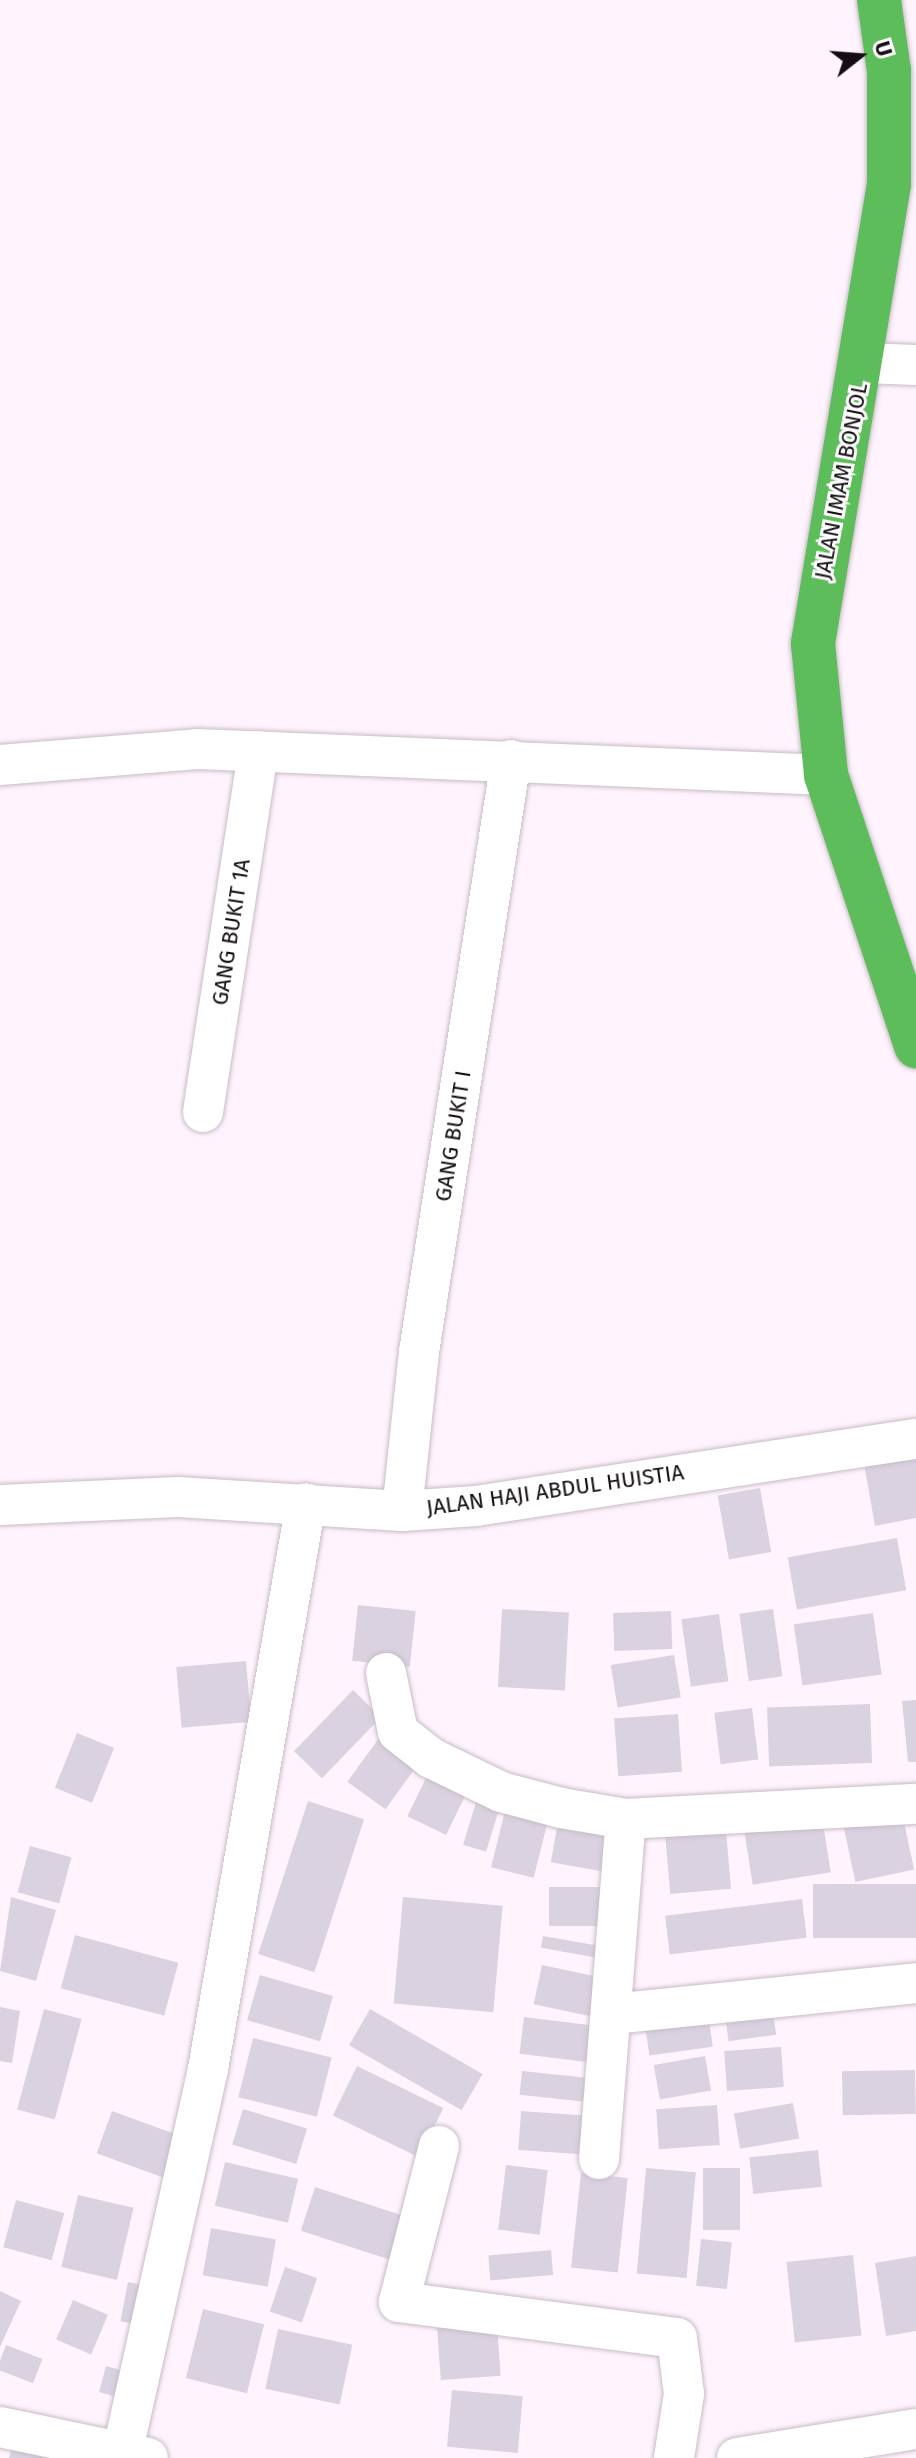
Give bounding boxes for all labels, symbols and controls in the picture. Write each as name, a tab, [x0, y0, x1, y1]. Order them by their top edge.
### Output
north arrow	[820, 16, 900, 96]
text: U	[868, 38, 898, 60]
street label: JALAN IMAM BONJOL	[809, 381, 873, 581]
street label: GANG BUKIT 1A	[206, 857, 256, 1007]
street label: GANG BUKIT I	[430, 1069, 476, 1203]
street label: JALAN HAJI ABDUL HUISTIA	[425, 1459, 685, 1521]

